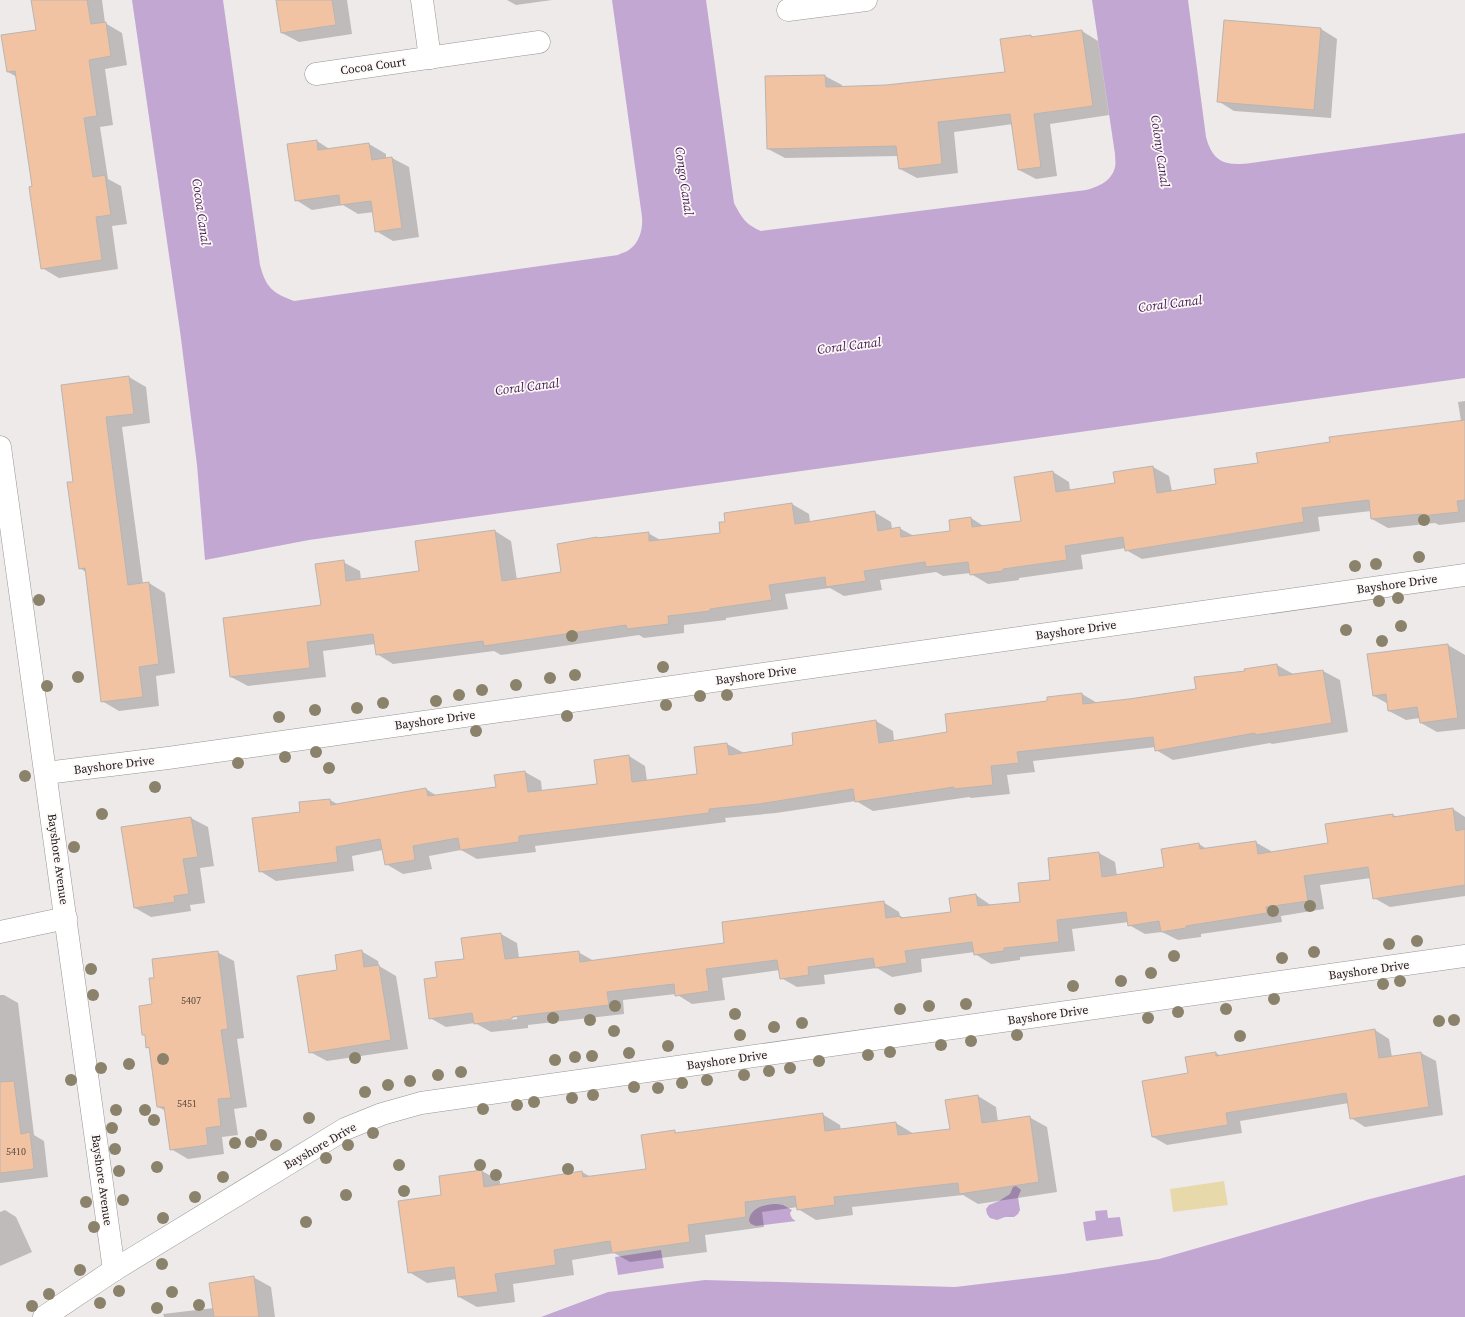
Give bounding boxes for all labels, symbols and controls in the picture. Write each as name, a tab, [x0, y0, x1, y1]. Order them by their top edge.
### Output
street label: Cocoa Court	[339, 53, 407, 78]
water label: Colony Canal	[1147, 114, 1174, 189]
water label: Congo Canal	[671, 146, 698, 217]
water label: Cocoa Canal	[188, 177, 215, 247]
water label: Coral Canal	[1137, 291, 1203, 316]
water label: Coral Canal	[816, 333, 882, 358]
water label: Coral Canal	[494, 374, 560, 399]
street label: Bayshore Drive	[1356, 570, 1438, 598]
street label: Bayshore Drive	[1035, 616, 1117, 644]
street label: Bayshore Drive	[715, 661, 797, 689]
street label: Bayshore Drive	[394, 706, 476, 734]
street label: Bayshore Drive	[73, 752, 155, 778]
street label: Bayshore Avenue	[44, 812, 72, 906]
street label: Bayshore Drive	[1328, 956, 1410, 984]
house number: 5407	[181, 994, 201, 1007]
street label: Bayshore Drive	[1007, 1001, 1089, 1029]
street label: Bayshore Drive	[686, 1046, 768, 1074]
house number: 5451	[177, 1097, 197, 1110]
street label: Bayshore Drive	[281, 1119, 359, 1173]
street label: Bayshore Avenue	[88, 1133, 116, 1227]
house number: 5410	[6, 1145, 26, 1158]

